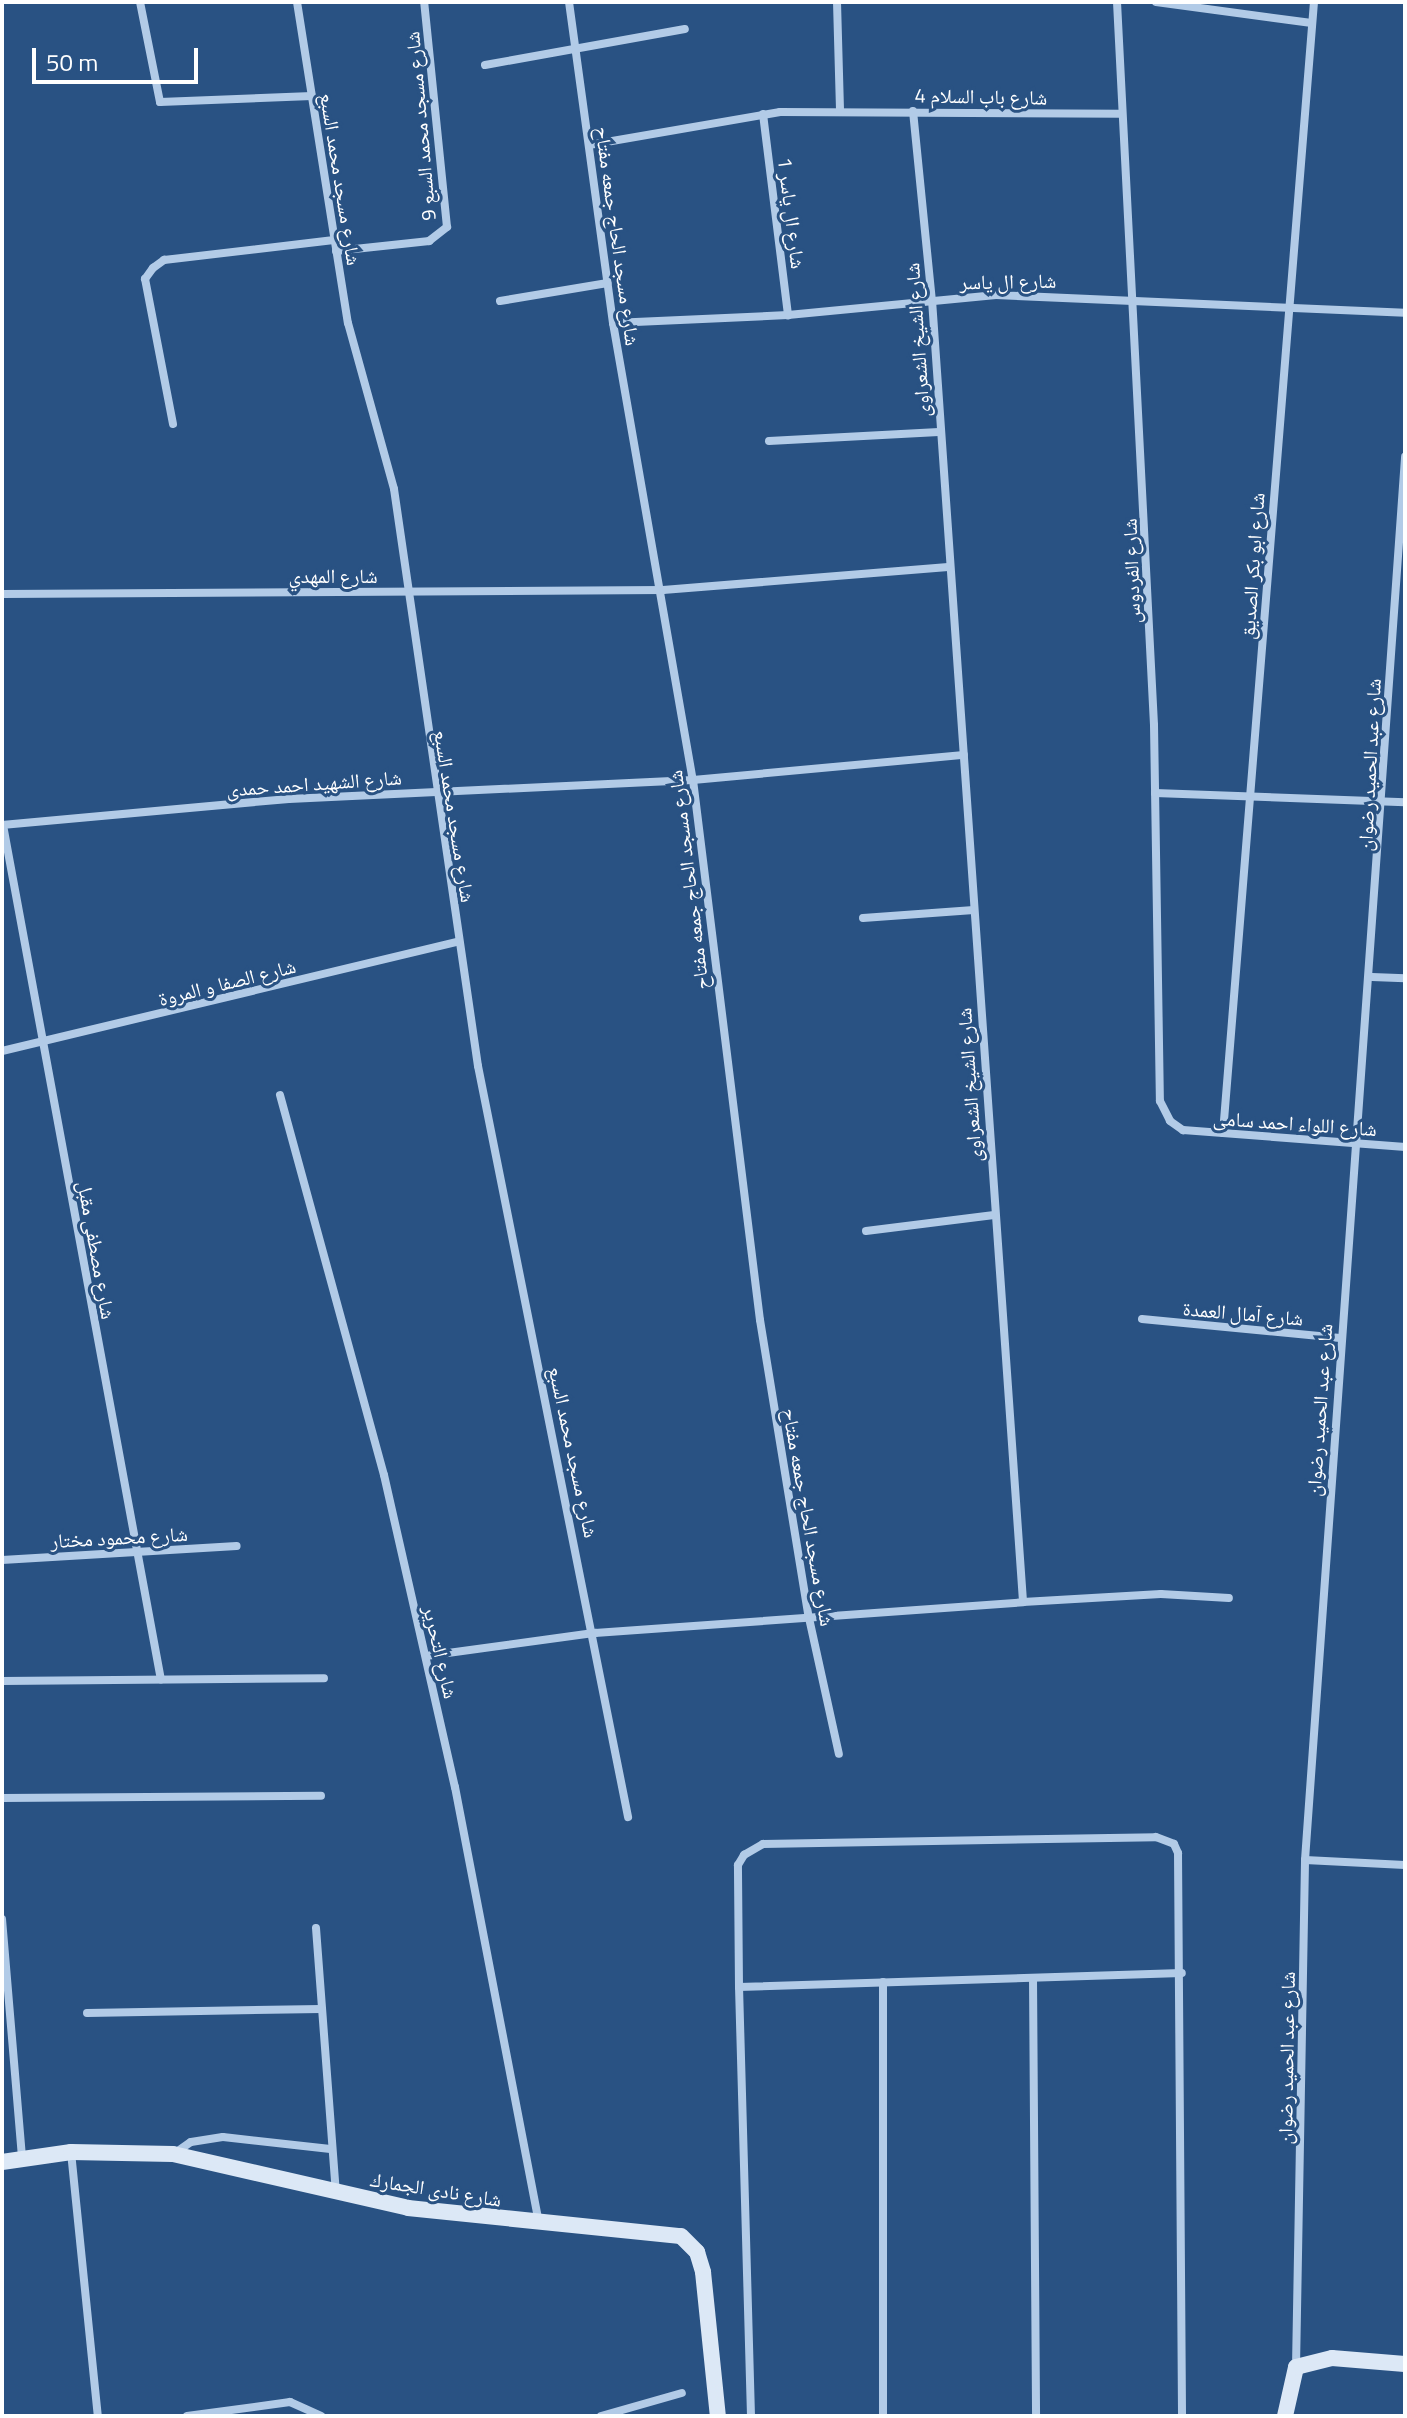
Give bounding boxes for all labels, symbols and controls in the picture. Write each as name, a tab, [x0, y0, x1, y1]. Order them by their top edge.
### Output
street label: شارع مسجد محمد السبع 9	[400, 30, 440, 222]
scale bar	[36, 32, 202, 82]
text: 50 m	[46, 44, 98, 80]
street label: شارع باب السلام 4	[914, 83, 1048, 109]
street label: شارع مسجد محمد السبع	[316, 91, 366, 267]
street label: شارع مسجد الحاج جمعه مفتاح	[591, 125, 645, 347]
street label: شارع ال ياسر 1	[773, 156, 811, 270]
street label: شارع الشيخ الشعراوى	[900, 262, 934, 418]
street label: شارع ال ياسر	[959, 268, 1057, 294]
street label: شارع ابو بكر الصديق	[1235, 492, 1269, 640]
street label: شارع الفردوس	[1117, 518, 1145, 624]
street label: شارع المهدي	[288, 563, 378, 587]
street label: شارع عبد الحميد رضوان	[1352, 678, 1386, 852]
street label: شارع مسجد محمد السبع	[430, 728, 480, 904]
street label: شارع الشهيد احمد حمدى	[225, 765, 403, 801]
street label: شارع مسجد الحاج جمعه مفتاح	[663, 769, 713, 991]
street label: شارع الصفا و المروة	[156, 953, 298, 1011]
street label: شارع الشيخ الشعراوى	[952, 1007, 986, 1163]
street label: شارع اللواء احمد سامى	[1212, 1105, 1378, 1141]
street label: شارع مصطفى مقبل	[73, 1179, 121, 1321]
street label: شارع آمال العمدة	[1182, 1296, 1304, 1330]
street label: شارع عبد الحميد رضوان	[1301, 1323, 1337, 1497]
street label: شارع مسجد محمد السبع	[544, 1364, 604, 1540]
street label: شارع مسجد الحاج جمعه مفتاح	[778, 1406, 840, 1628]
street label: شارع محمود مختار	[50, 1521, 188, 1553]
street label: شارع التحرير	[419, 1603, 463, 1701]
street label: شارع عبد الحميد رضوان	[1272, 1971, 1300, 2145]
street label: شارع نادى الجمارك	[369, 2167, 503, 2211]

